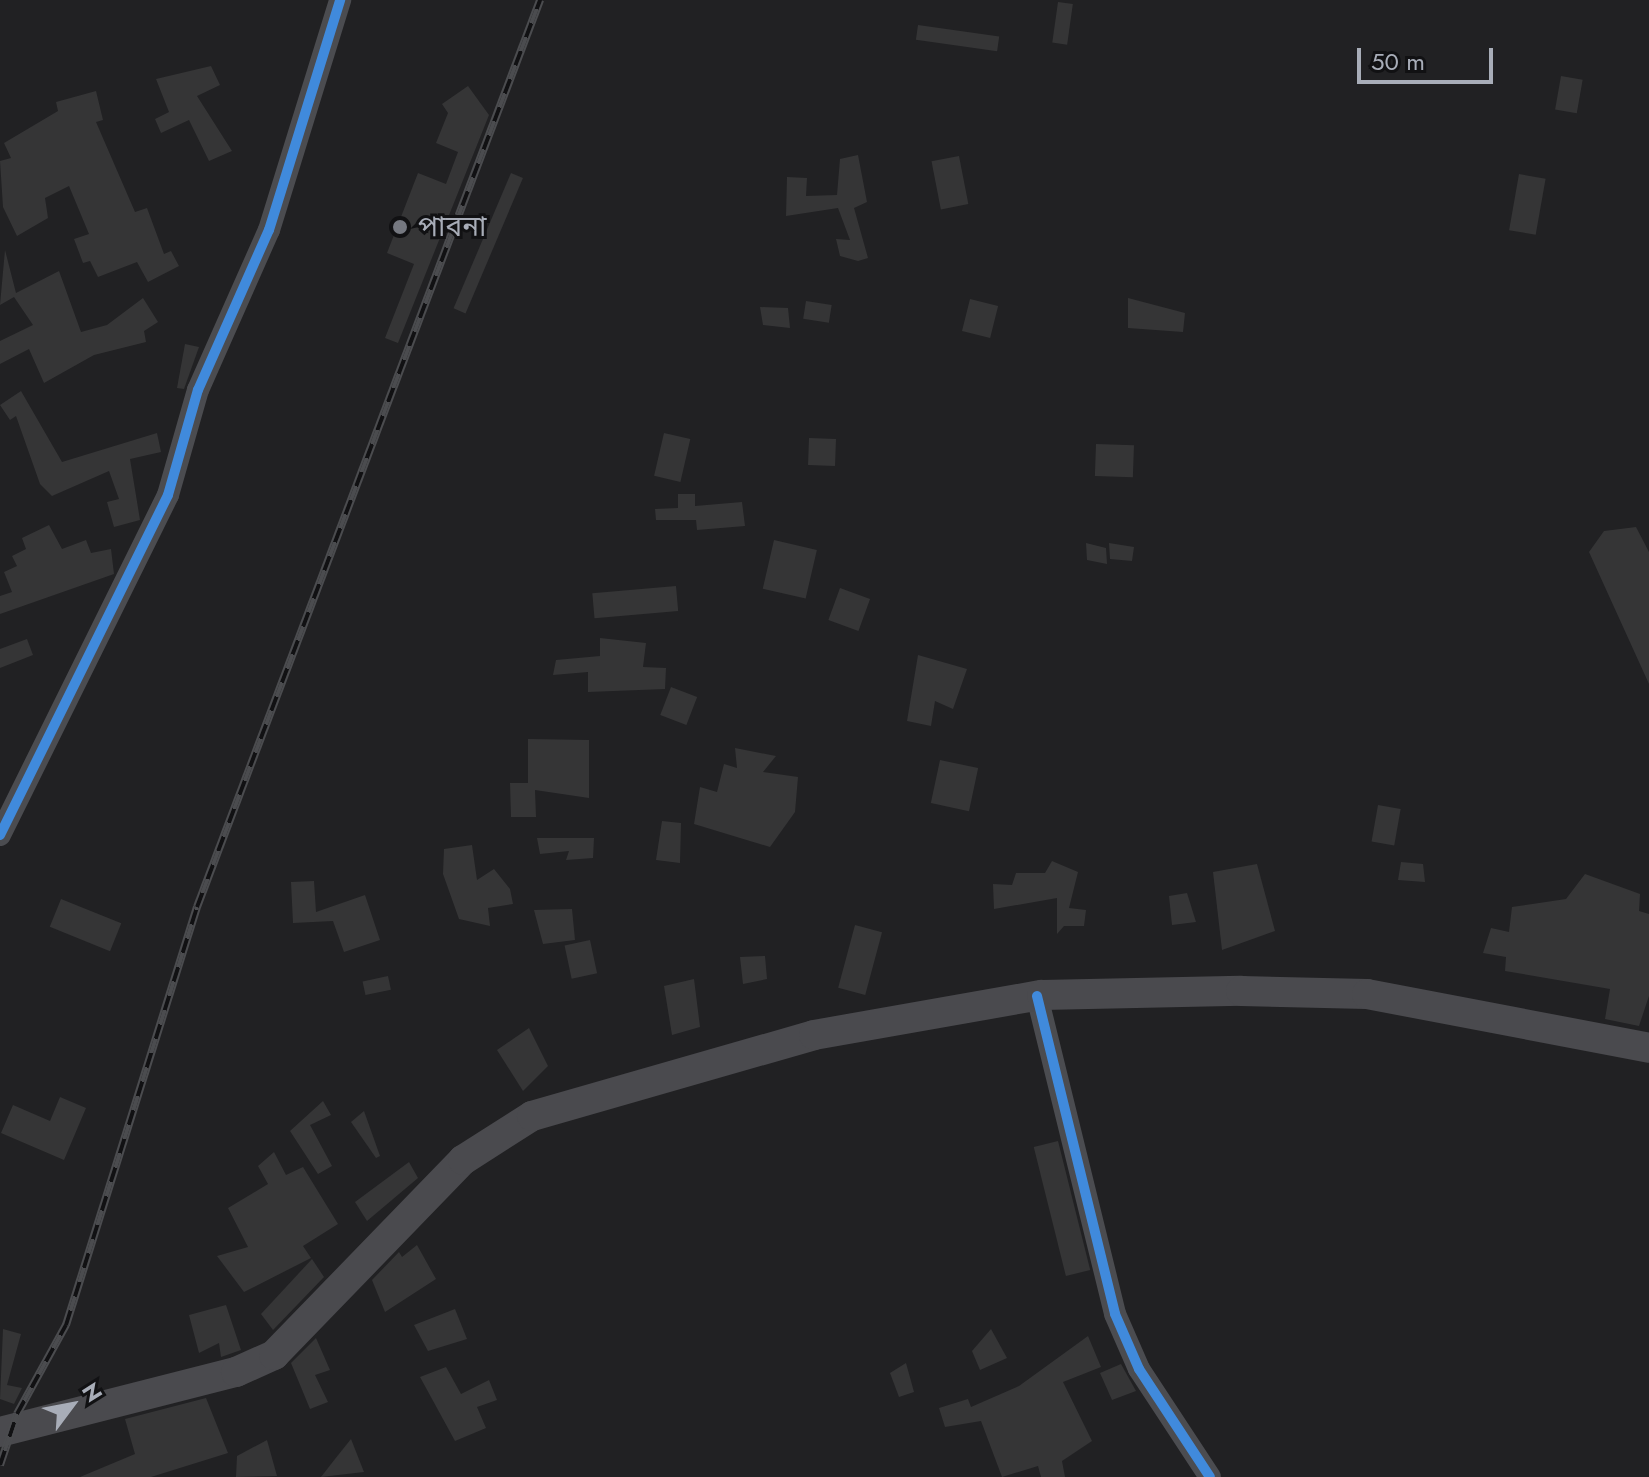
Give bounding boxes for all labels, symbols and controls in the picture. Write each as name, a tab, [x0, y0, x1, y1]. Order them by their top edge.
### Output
scale bar	[1361, 32, 1497, 82]
text: 50 m	[1371, 44, 1425, 79]
place label: পাবনা	[418, 210, 486, 244]
marker: পাবনা	[389, 216, 411, 238]
north arrow	[32, 1365, 112, 1445]
text: N	[74, 1376, 111, 1408]

